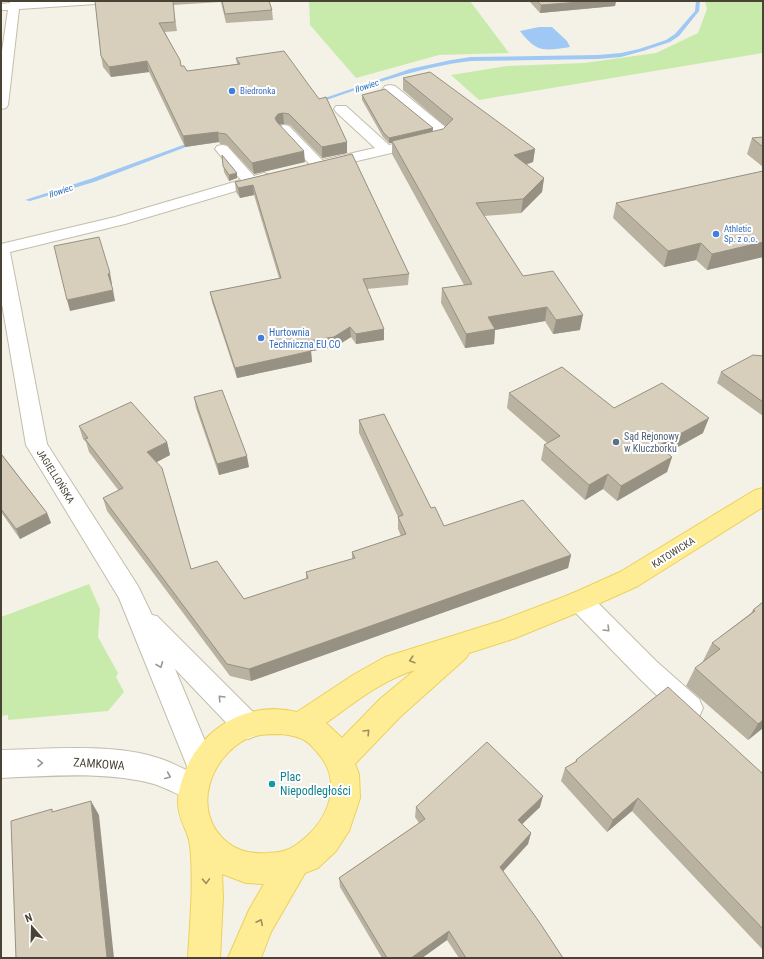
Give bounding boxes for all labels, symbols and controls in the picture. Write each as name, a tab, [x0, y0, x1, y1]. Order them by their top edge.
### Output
water label: Iłowiec	[354, 77, 380, 95]
marker: Biedronka	[227, 86, 237, 96]
place label: Biedronka	[240, 86, 276, 96]
water label: Iłowiec	[48, 182, 74, 200]
place label: Athletic Sp. z o.o.	[724, 224, 757, 244]
marker: Athletic Sp. z o.o.	[711, 229, 721, 239]
place label: Hurtownia Techniczna EU CO	[269, 327, 341, 350]
marker: Hurtownia Techniczna EU CO	[256, 333, 266, 343]
place label: Sąd Rejonowy w Kluczborku	[624, 431, 679, 454]
marker: Sąd Rejonowy w Kluczborku	[611, 437, 621, 447]
street label: JAGIELLOŃSKA	[35, 447, 78, 506]
street label: KATOWICKA	[650, 535, 697, 570]
one-way arrow	[602, 624, 610, 632]
one-way arrow	[409, 655, 416, 664]
one-way arrow	[155, 661, 163, 669]
one-way arrow	[218, 695, 226, 703]
one-way arrow	[362, 729, 370, 737]
street label: ZAMKOWA	[73, 755, 125, 773]
one-way arrow	[37, 759, 43, 767]
place label: Plac Niepodległości	[280, 770, 351, 798]
one-way arrow	[164, 771, 172, 779]
marker: Plac Niepodległości	[267, 779, 277, 789]
one-way arrow	[202, 878, 210, 884]
north arrow	[12, 907, 52, 947]
text: N	[23, 911, 34, 925]
one-way arrow	[255, 919, 263, 927]

